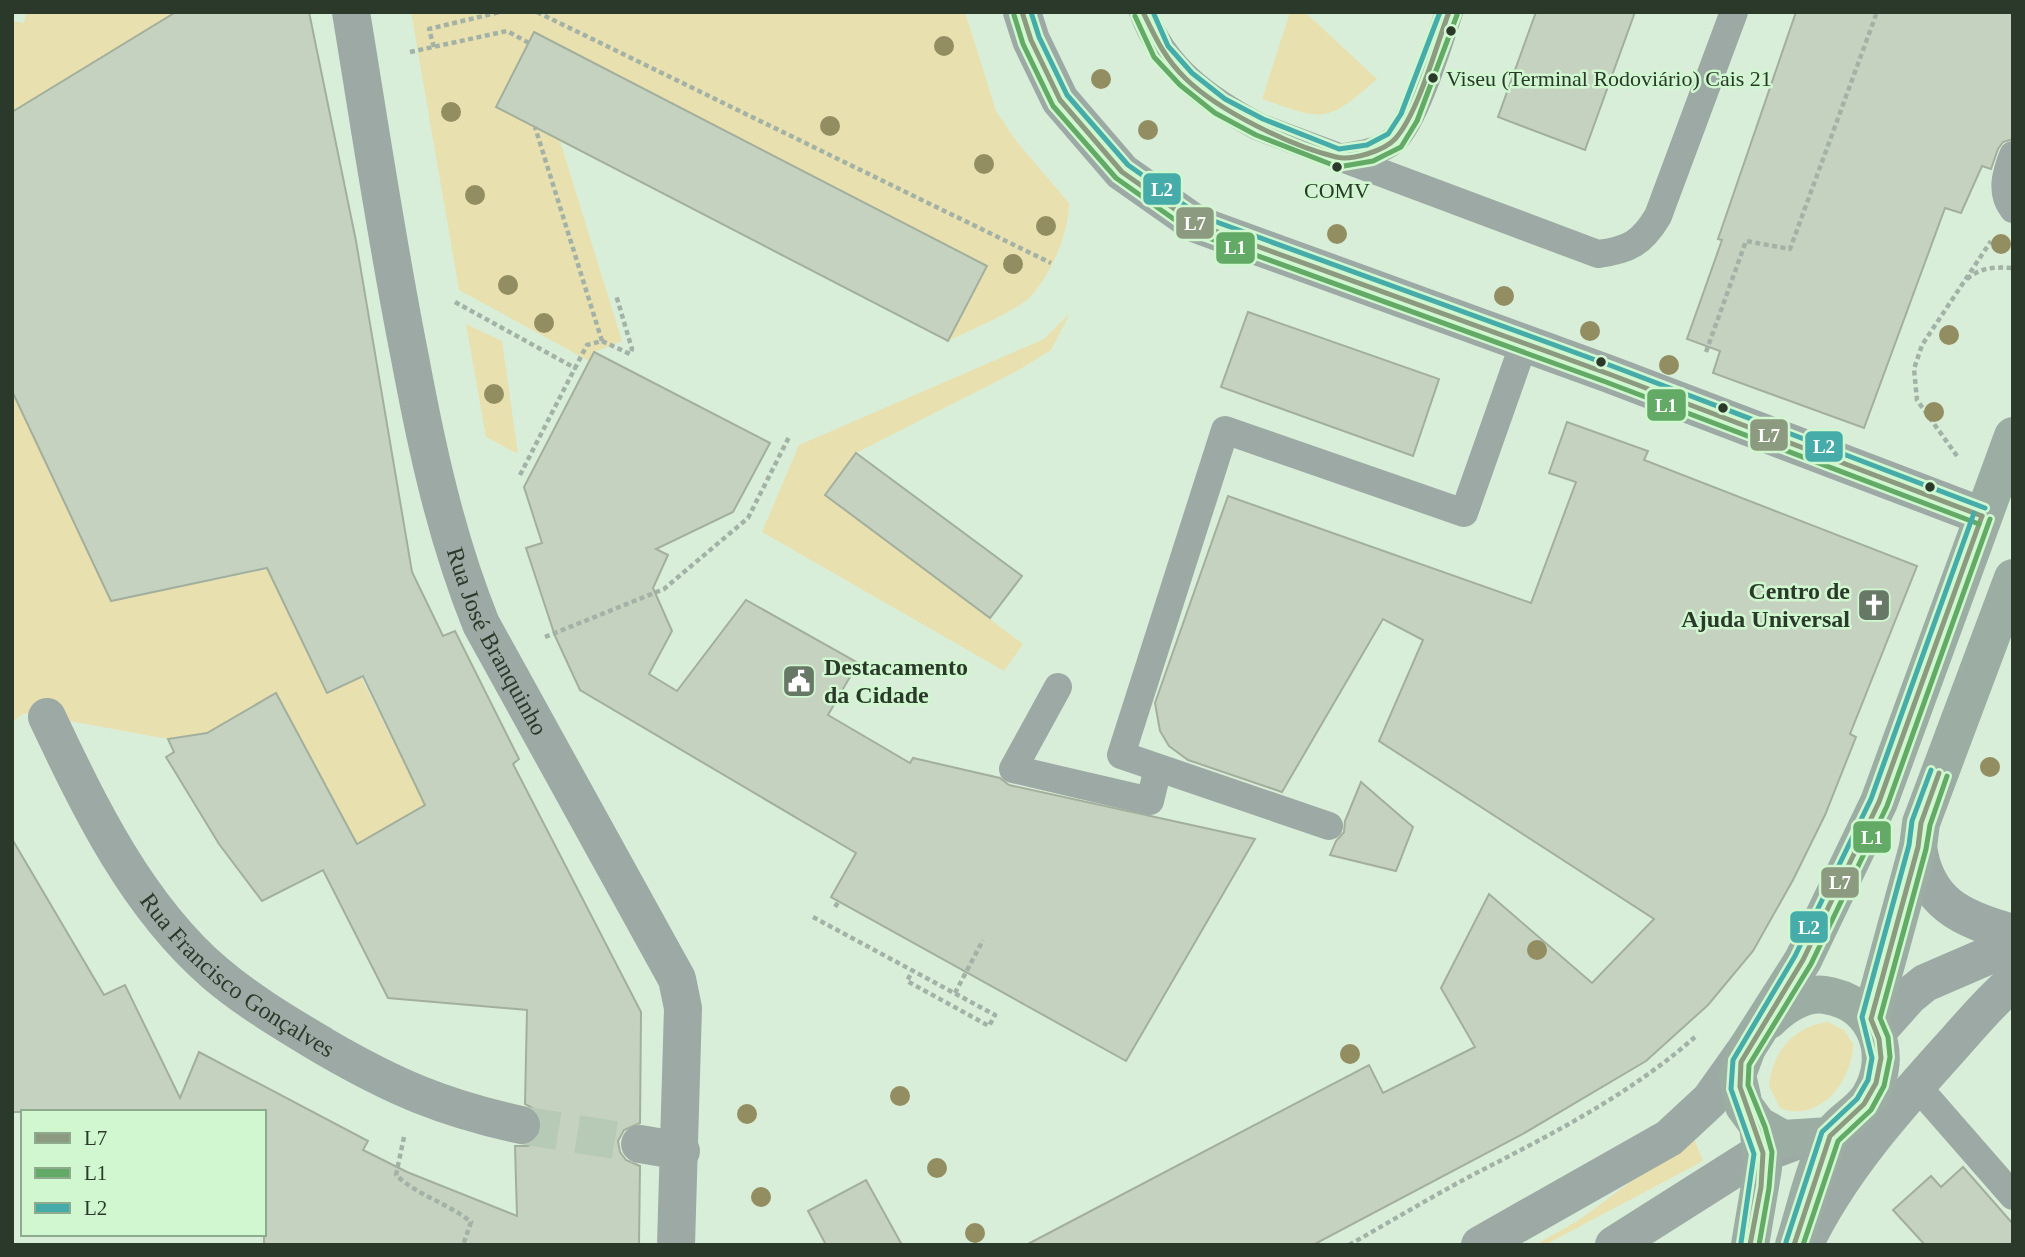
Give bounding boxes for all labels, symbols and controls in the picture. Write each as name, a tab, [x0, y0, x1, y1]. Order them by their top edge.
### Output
unlabelled marker	[1444, 24, 1458, 38]
place label: Viseu (Terminal Rodoviário) Cais 21	[1446, 66, 1772, 91]
marker: Viseu (Terminal Rodoviário) Cais 21	[1426, 71, 1440, 85]
marker: COMV	[1330, 160, 1344, 174]
line badge: L2	[1142, 172, 1182, 206]
place label: COMV	[1304, 178, 1370, 203]
text: L2	[1151, 179, 1173, 200]
line badge: L7	[1175, 206, 1215, 240]
text: L7	[1184, 213, 1207, 234]
line badge: L1	[1215, 231, 1256, 265]
text: L1	[1224, 237, 1246, 258]
unlabelled marker	[1594, 355, 1608, 369]
line badge: L1	[1646, 388, 1687, 422]
text: L1	[1655, 395, 1677, 416]
unlabelled marker	[1716, 401, 1730, 415]
line badge: L7	[1749, 418, 1789, 452]
text: L7	[1758, 425, 1781, 446]
line badge: L2	[1804, 430, 1844, 463]
text: L2	[1813, 436, 1835, 457]
unlabelled marker	[1923, 480, 1937, 494]
street label: Rua José Branquinho	[442, 544, 553, 740]
place label: Centro de Ajuda Universal	[1681, 578, 1850, 632]
church icon: Centro de Ajuda Universal	[1855, 586, 1893, 624]
place label: Destacamento da Cidade	[824, 654, 968, 708]
public building icon: Destacamento da Cidade	[780, 662, 818, 700]
line badge: L1	[1852, 820, 1892, 854]
text: L1	[1861, 827, 1883, 848]
line badge: L7	[1820, 866, 1860, 899]
text: L7	[1829, 872, 1852, 893]
street label: Rua Francisco Gonçalves	[135, 888, 339, 1063]
line badge: L2	[1789, 910, 1829, 944]
text: L2	[1798, 917, 1820, 938]
legend	[21, 1110, 266, 1236]
text: L7	[84, 1126, 107, 1150]
text: L1	[84, 1161, 107, 1185]
text: L2	[84, 1196, 107, 1220]

